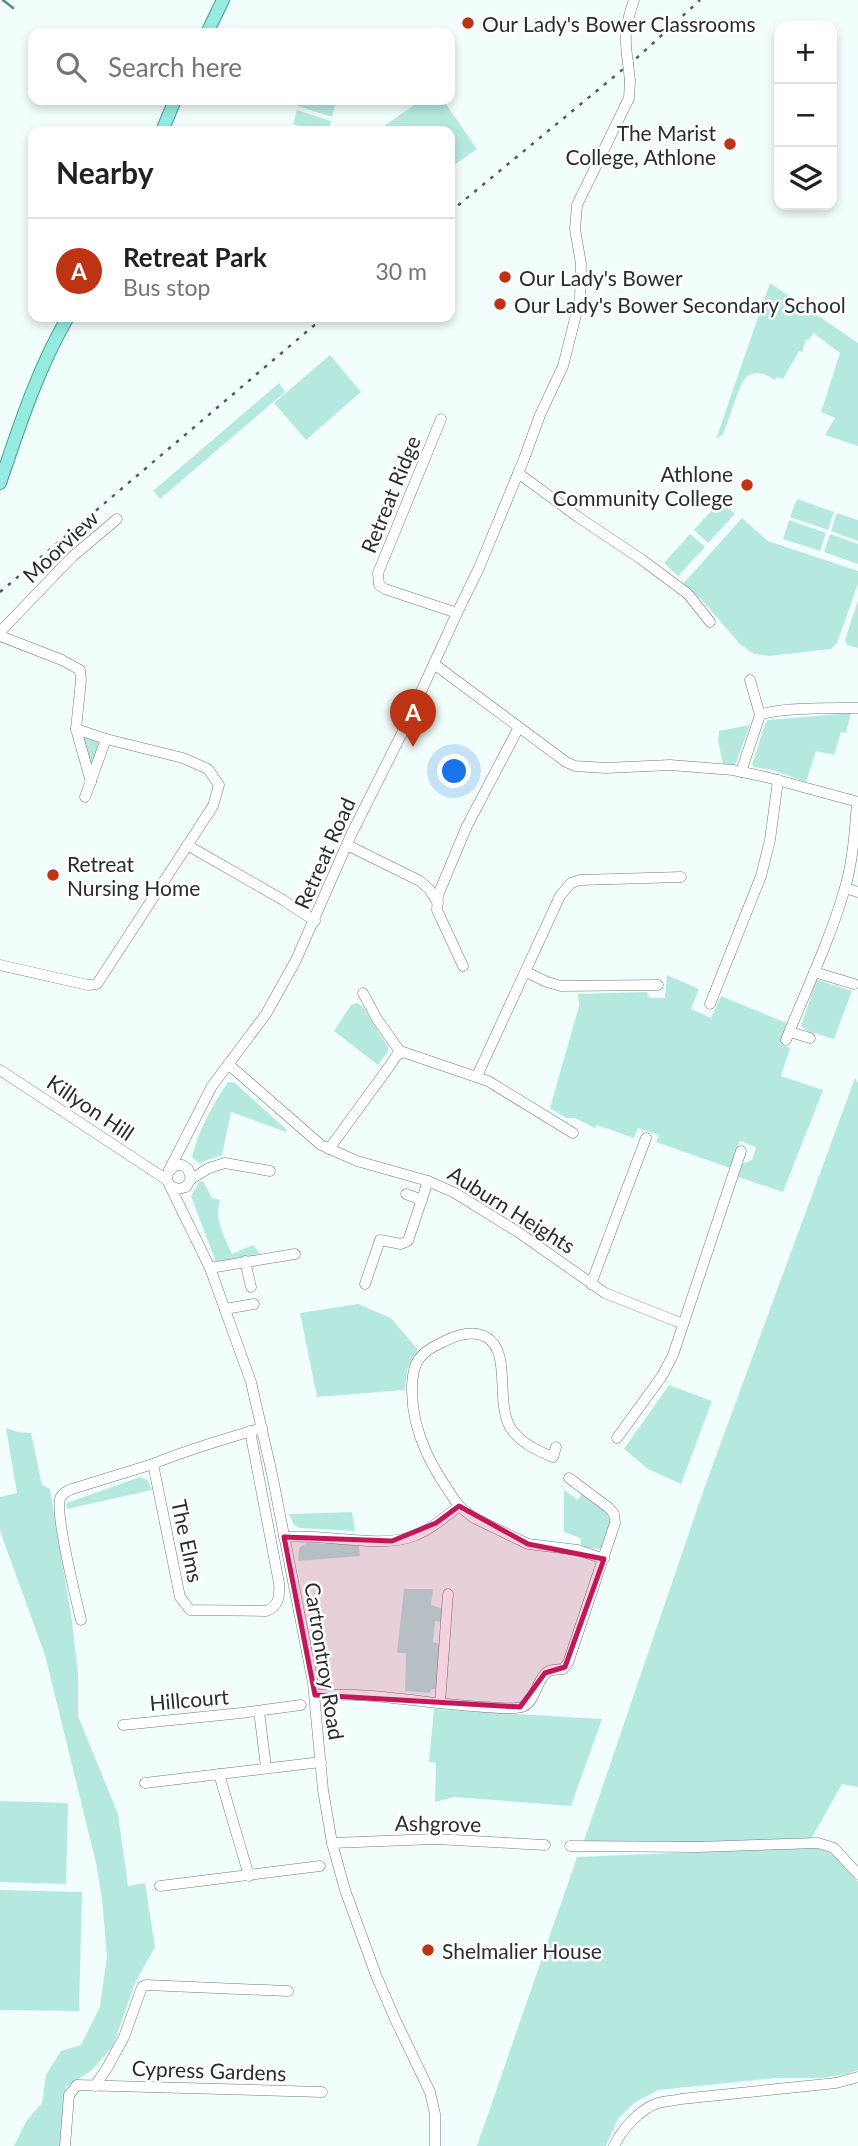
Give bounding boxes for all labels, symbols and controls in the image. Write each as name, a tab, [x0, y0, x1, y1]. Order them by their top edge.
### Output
place label: Our Lady's Bower Classrooms	[482, 11, 756, 36]
marker: Our Lady's Bower Classrooms	[460, 15, 476, 31]
map controls	[774, 21, 837, 210]
button: +	[774, 21, 837, 84]
search box	[28, 28, 455, 105]
icon: search	[52, 48, 90, 86]
text: Search here	[108, 51, 242, 83]
button: −	[774, 84, 837, 147]
place label: The Marist College, Athlone	[565, 120, 716, 169]
marker: The Marist College, Athlone	[722, 136, 738, 152]
button: layers	[774, 147, 837, 210]
text: Nearby	[56, 154, 154, 190]
text: Retreat Park	[123, 241, 267, 273]
text: A	[71, 257, 87, 285]
text: 30 m	[376, 257, 427, 285]
place label: Our Lady's Bower	[519, 265, 683, 290]
marker: Our Lady's Bower	[497, 269, 513, 285]
text: Bus stop	[123, 273, 210, 301]
place label: Our Lady's Bower Secondary School	[514, 292, 846, 317]
marker: Our Lady's Bower Secondary School	[492, 296, 508, 312]
street label: Retreat Ridge	[355, 432, 425, 556]
place label: Athlone Community College	[552, 461, 733, 510]
marker: Athlone Community College	[739, 477, 755, 493]
street label: Moorview	[17, 504, 103, 587]
pin: A	[390, 689, 436, 747]
your location	[437, 754, 471, 788]
street label: Retreat Road	[288, 794, 360, 912]
place label: Retreat Nursing Home	[67, 851, 200, 900]
marker: Retreat Nursing Home	[45, 867, 61, 883]
street label: Killyon Hill	[43, 1069, 139, 1145]
street label: Auburn Heights	[444, 1160, 580, 1258]
street label: The Elms	[167, 1497, 209, 1585]
street label: Cartrontroy Road	[300, 1581, 350, 1741]
street label: Hillcourt	[148, 1683, 230, 1715]
street label: Ashgrove	[395, 1810, 481, 1836]
place label: Shelmalier House	[442, 1938, 602, 1963]
marker: Shelmalier House	[420, 1942, 436, 1958]
street label: Cypress Gardens	[131, 2055, 287, 2085]

